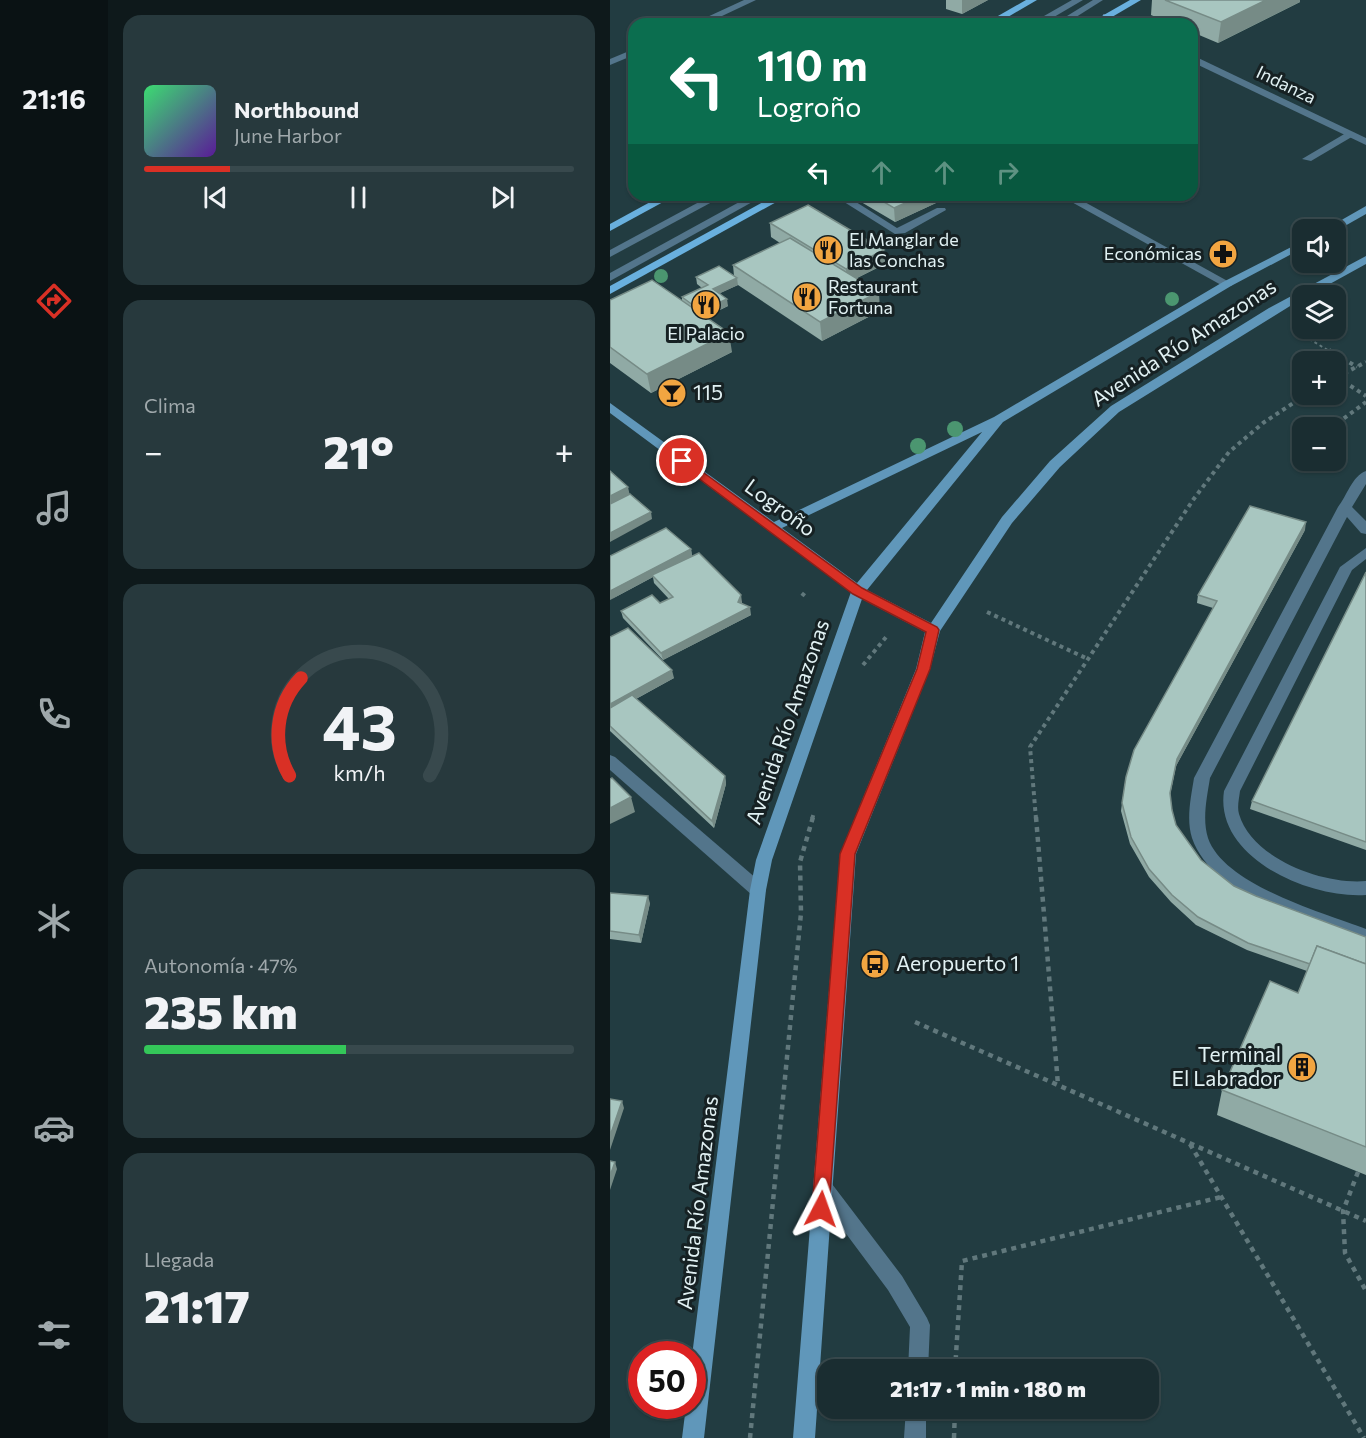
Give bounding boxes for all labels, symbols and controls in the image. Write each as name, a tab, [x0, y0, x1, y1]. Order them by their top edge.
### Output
text: 110 m	[757, 38, 868, 90]
icon: left	[658, 42, 736, 120]
street label: Indanza	[1253, 60, 1320, 108]
text: 21:16	[22, 82, 86, 115]
text: Logroño	[757, 90, 861, 123]
text: Northbound	[234, 96, 359, 123]
text: June Harbor	[234, 123, 342, 147]
icon: left	[802, 156, 835, 189]
icon: ahead	[865, 156, 898, 189]
icon: ahead	[928, 156, 961, 189]
icon: right	[991, 156, 1024, 189]
icon: previous	[199, 181, 232, 214]
icon: pause	[342, 181, 375, 214]
icon: next	[486, 181, 519, 214]
map controls	[1292, 219, 1346, 471]
button: sound	[1292, 219, 1346, 273]
place label: El Manglar de las Conchas	[849, 228, 959, 271]
restaurant icon: El Manglar de las Conchas	[812, 234, 844, 266]
pharmacy icon: Económicas	[1207, 238, 1239, 270]
place label: Económicas	[1104, 242, 1202, 264]
street label: Avenida Río Amazonas	[1086, 273, 1280, 411]
place label: Restaurant Fortuna	[828, 275, 918, 318]
icon: directions	[33, 280, 75, 322]
restaurant icon: Restaurant Fortuna	[791, 281, 823, 313]
button: layers	[1292, 285, 1346, 339]
restaurant icon: El Palacio	[690, 289, 722, 321]
place label: El Palacio	[667, 322, 745, 344]
button: +	[1292, 351, 1346, 405]
bar icon: 115	[656, 377, 688, 409]
place label: 115	[693, 379, 723, 404]
text: Clima	[144, 393, 196, 417]
button: −	[1292, 417, 1346, 471]
text: 21°	[323, 423, 394, 478]
text: −	[144, 430, 163, 471]
text: +	[555, 430, 574, 471]
pin	[656, 435, 707, 486]
icon: arrive	[665, 444, 698, 477]
street label: Logroño	[741, 473, 821, 541]
icon: music	[33, 487, 75, 529]
street label: Avenida Río Amazonas	[740, 616, 833, 827]
text: 43	[322, 687, 396, 763]
icon: phone	[33, 693, 75, 735]
text: km/h	[333, 759, 385, 785]
icon: climate	[33, 900, 75, 942]
bus stop icon: Aeropuerto 1	[859, 948, 891, 980]
place label: Aeropuerto 1	[896, 950, 1019, 975]
text: Autonomía · 47%	[144, 953, 297, 977]
text: 235 km	[144, 983, 297, 1038]
place label: Terminal El Labrador	[1172, 1041, 1281, 1090]
building icon: Terminal El Labrador	[1286, 1051, 1318, 1083]
street label: Avenida Río Amazonas	[671, 1095, 722, 1311]
icon: car	[33, 1107, 75, 1149]
position arrow	[789, 1177, 853, 1241]
text: Llegada	[144, 1247, 214, 1271]
text: 21:17	[144, 1277, 250, 1332]
icon: filters	[33, 1314, 75, 1356]
speed limit sign: 50	[628, 1341, 706, 1419]
text: 21:17 · 1 min · 180 m	[890, 1375, 1086, 1402]

